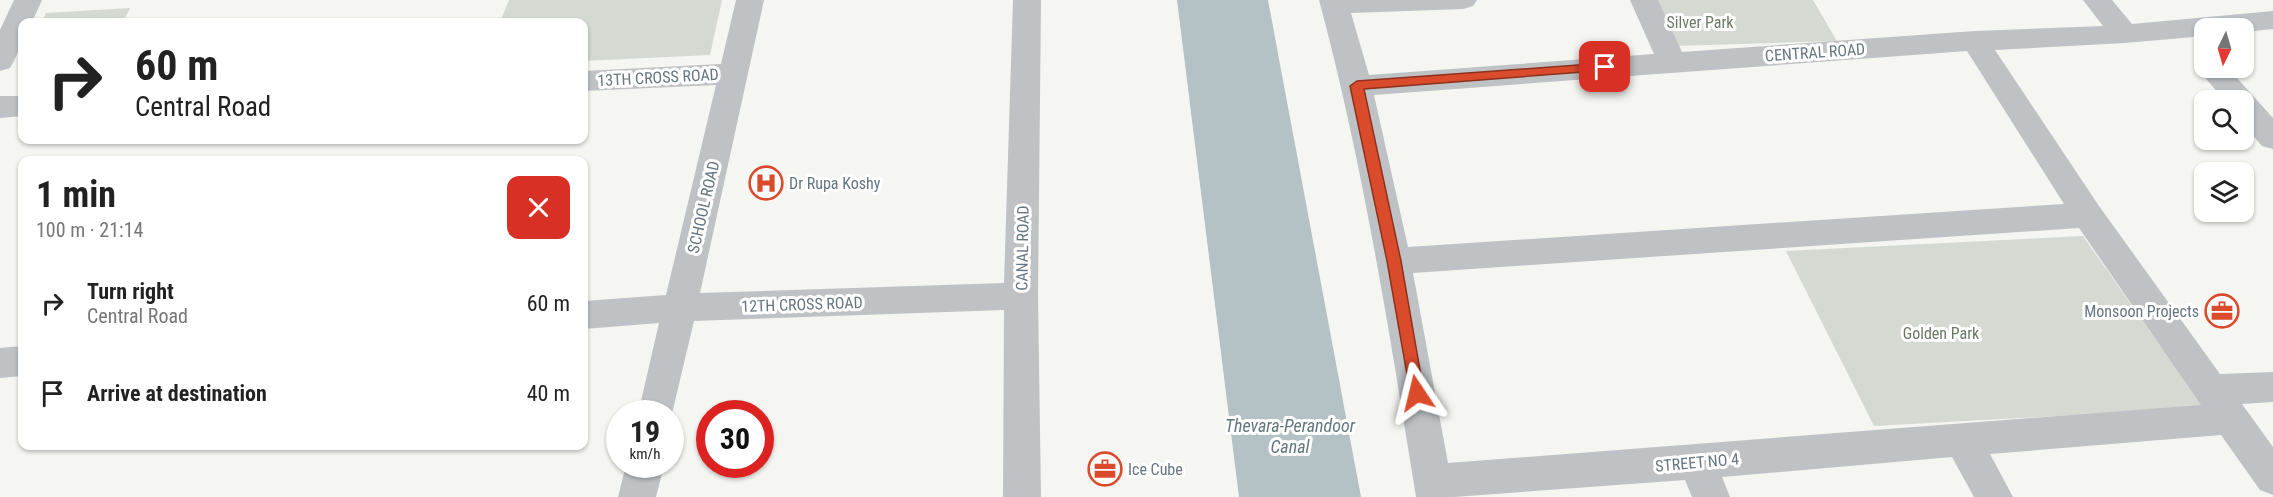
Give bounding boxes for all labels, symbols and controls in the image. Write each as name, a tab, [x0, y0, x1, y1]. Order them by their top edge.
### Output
park label: Silver Park	[1667, 13, 1734, 32]
north arrow	[2194, 18, 2254, 78]
map controls	[2194, 18, 2254, 222]
street label: CENTRAL ROAD	[1764, 40, 1866, 65]
text: 60 m	[135, 41, 218, 90]
pin	[1579, 41, 1630, 92]
icon: right	[36, 42, 114, 120]
icon: arrive	[1588, 50, 1621, 83]
street label: 13TH CROSS ROAD	[597, 65, 719, 90]
button: search	[2194, 90, 2254, 150]
text: Central Road	[135, 91, 271, 123]
street label: SCHOOL ROAD	[684, 159, 723, 255]
button: layers	[2194, 162, 2254, 222]
hospital icon: Dr Rupa Koshy	[748, 165, 784, 201]
text: 1 min	[36, 174, 116, 216]
place label: Dr Rupa Koshy	[789, 174, 881, 193]
button: close	[507, 176, 570, 239]
street label: CANAL ROAD	[1012, 205, 1033, 291]
text: 100 m · 21:14	[36, 218, 143, 242]
text: Turn right	[87, 279, 174, 304]
icon: right	[36, 287, 69, 320]
text: 60 m	[527, 291, 570, 316]
street label: 12TH CROSS ROAD	[741, 293, 863, 316]
office icon: Monsoon Projects	[2204, 293, 2240, 329]
place label: Monsoon Projects	[2084, 302, 2199, 321]
text: Central Road	[87, 304, 188, 328]
park label: Golden Park	[1903, 324, 1980, 343]
position arrow	[1385, 361, 1449, 425]
icon: arrive	[36, 377, 69, 410]
text: Arrive at destination	[87, 381, 267, 406]
text: 40 m	[527, 381, 570, 406]
speed limit sign: 30	[696, 400, 774, 478]
text: 19	[630, 414, 660, 449]
water label: Thevara-Perandoor Canal	[1225, 415, 1356, 457]
text: km/h	[630, 445, 660, 463]
street label: STREET NO 4	[1654, 449, 1740, 476]
office icon: Ice Cube	[1087, 451, 1123, 487]
place label: Ice Cube	[1128, 460, 1183, 479]

